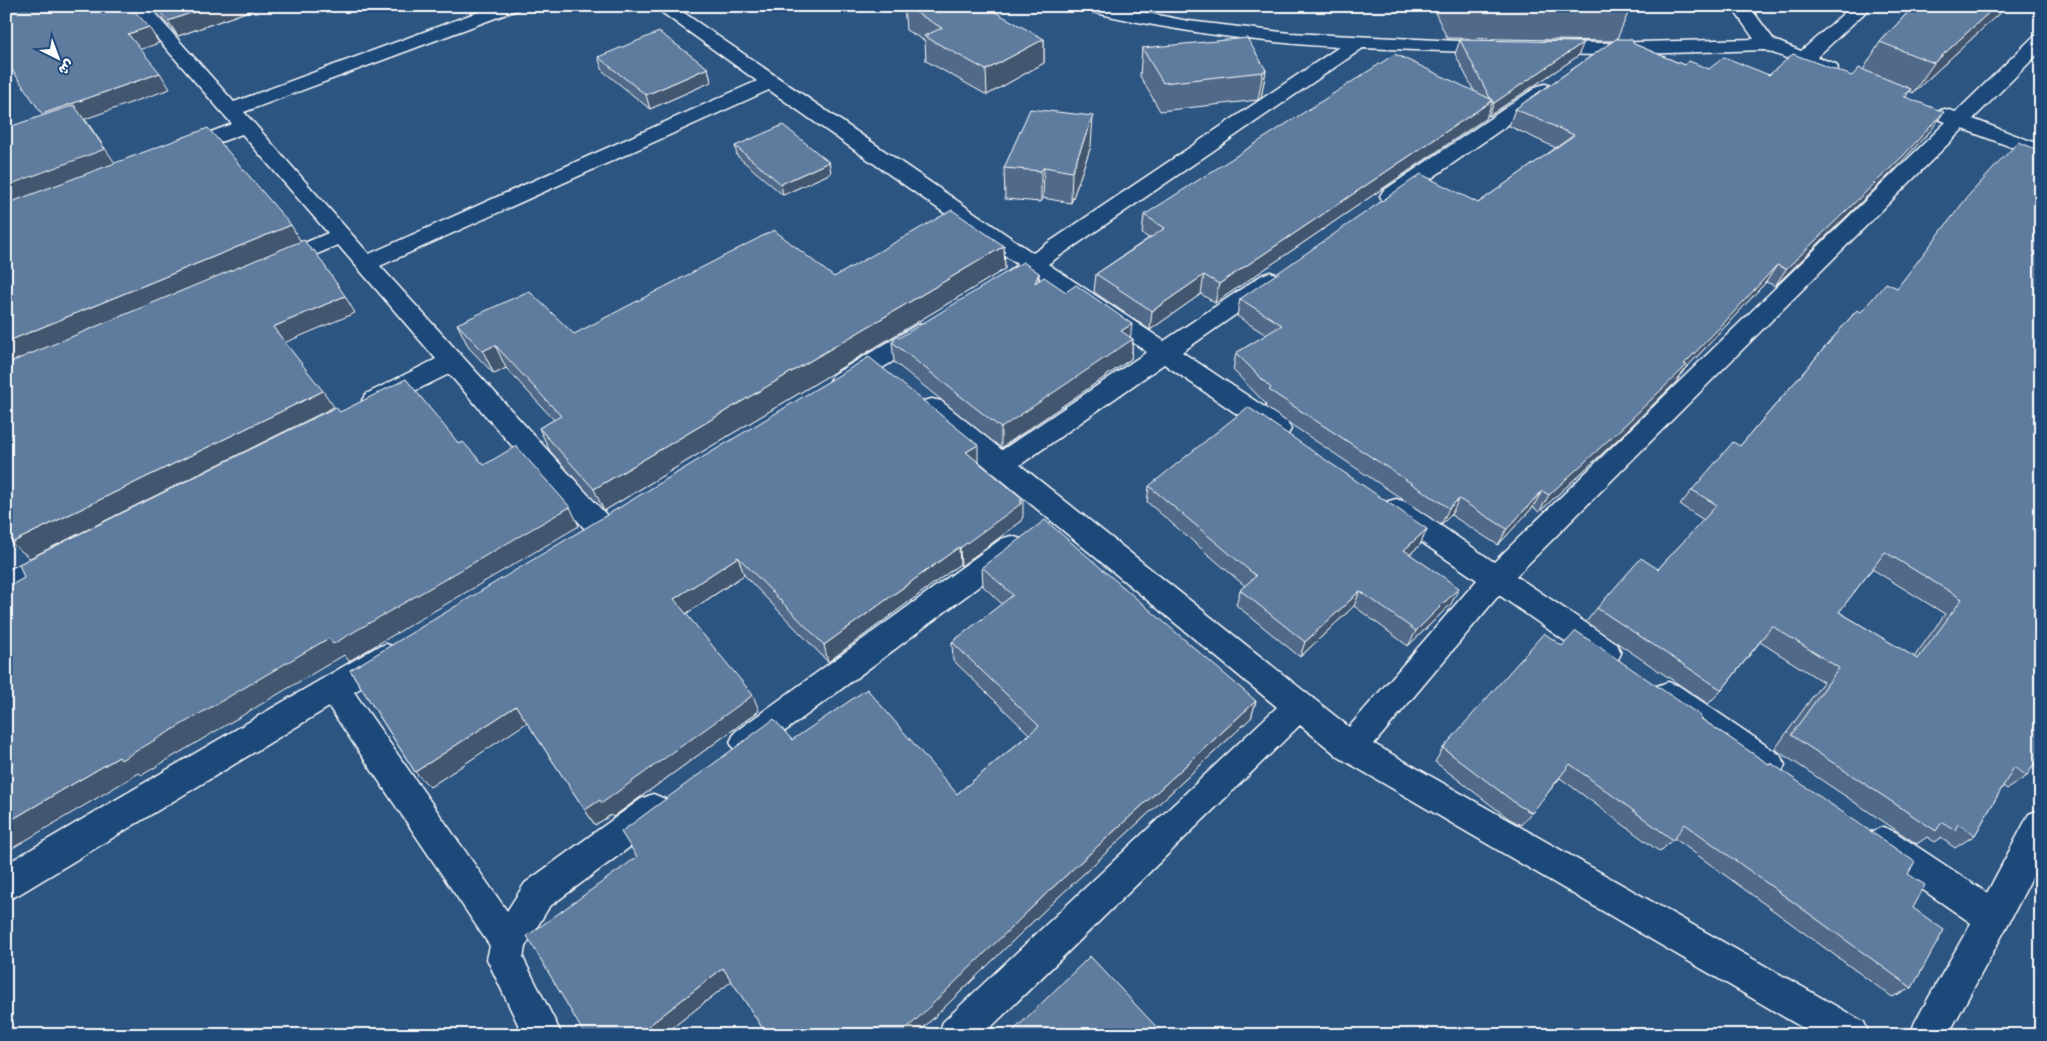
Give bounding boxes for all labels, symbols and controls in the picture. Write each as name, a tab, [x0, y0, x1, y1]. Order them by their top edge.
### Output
north arrow	[32, 32, 82, 82]
text: ش	[53, 54, 78, 79]

